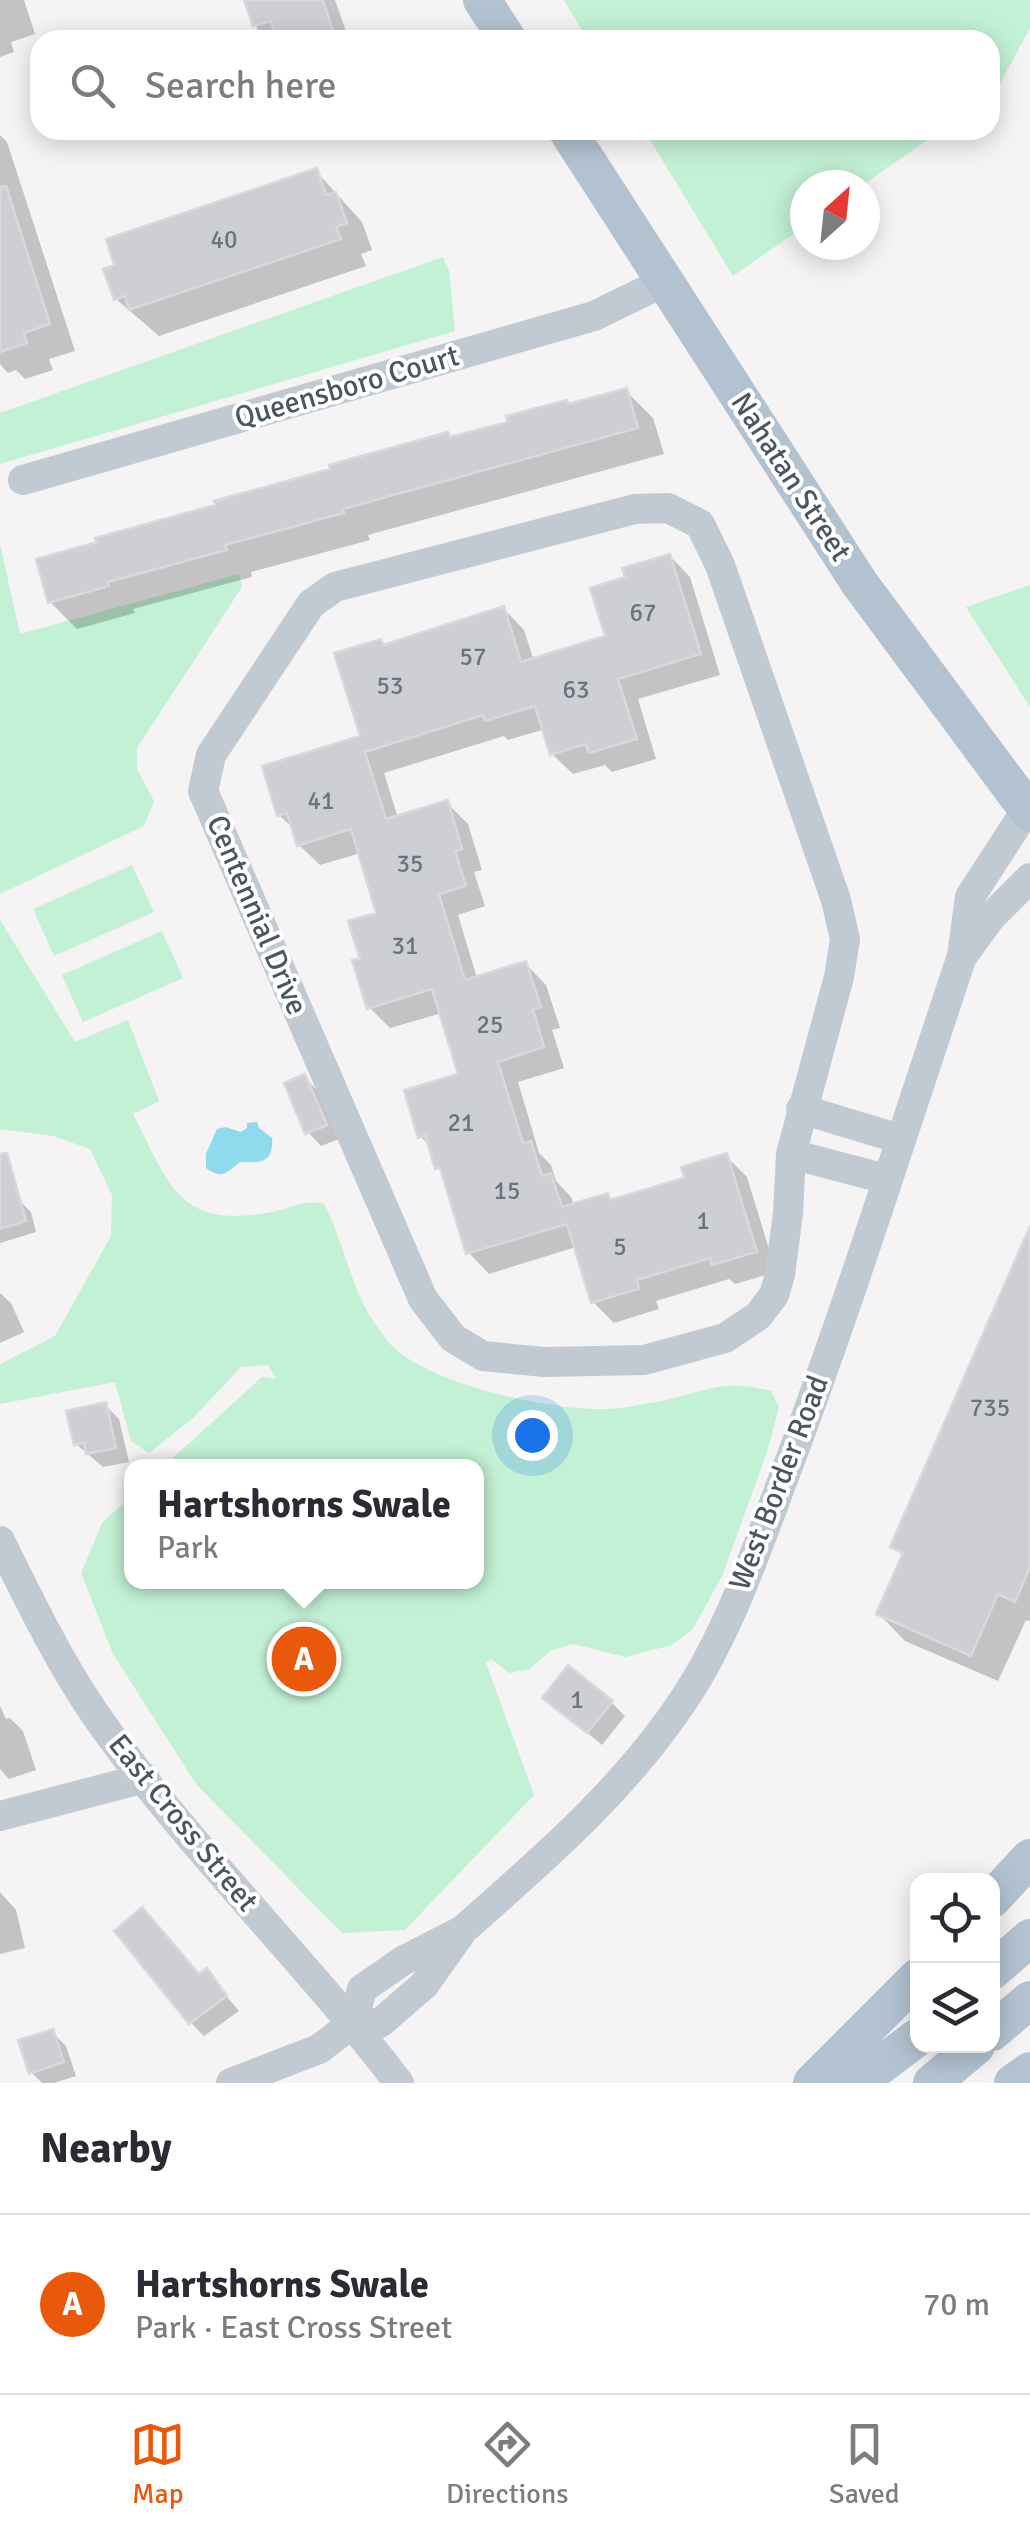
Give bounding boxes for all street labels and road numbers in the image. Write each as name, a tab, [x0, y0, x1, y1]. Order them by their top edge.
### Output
street label: Queensboro Court	[231, 337, 463, 437]
street label: Nahatan Street	[723, 386, 859, 568]
street label: Centennial Drive	[198, 810, 316, 1020]
street label: West Border Road	[721, 1370, 837, 1596]
street label: East Cross Street	[100, 1727, 266, 1919]

